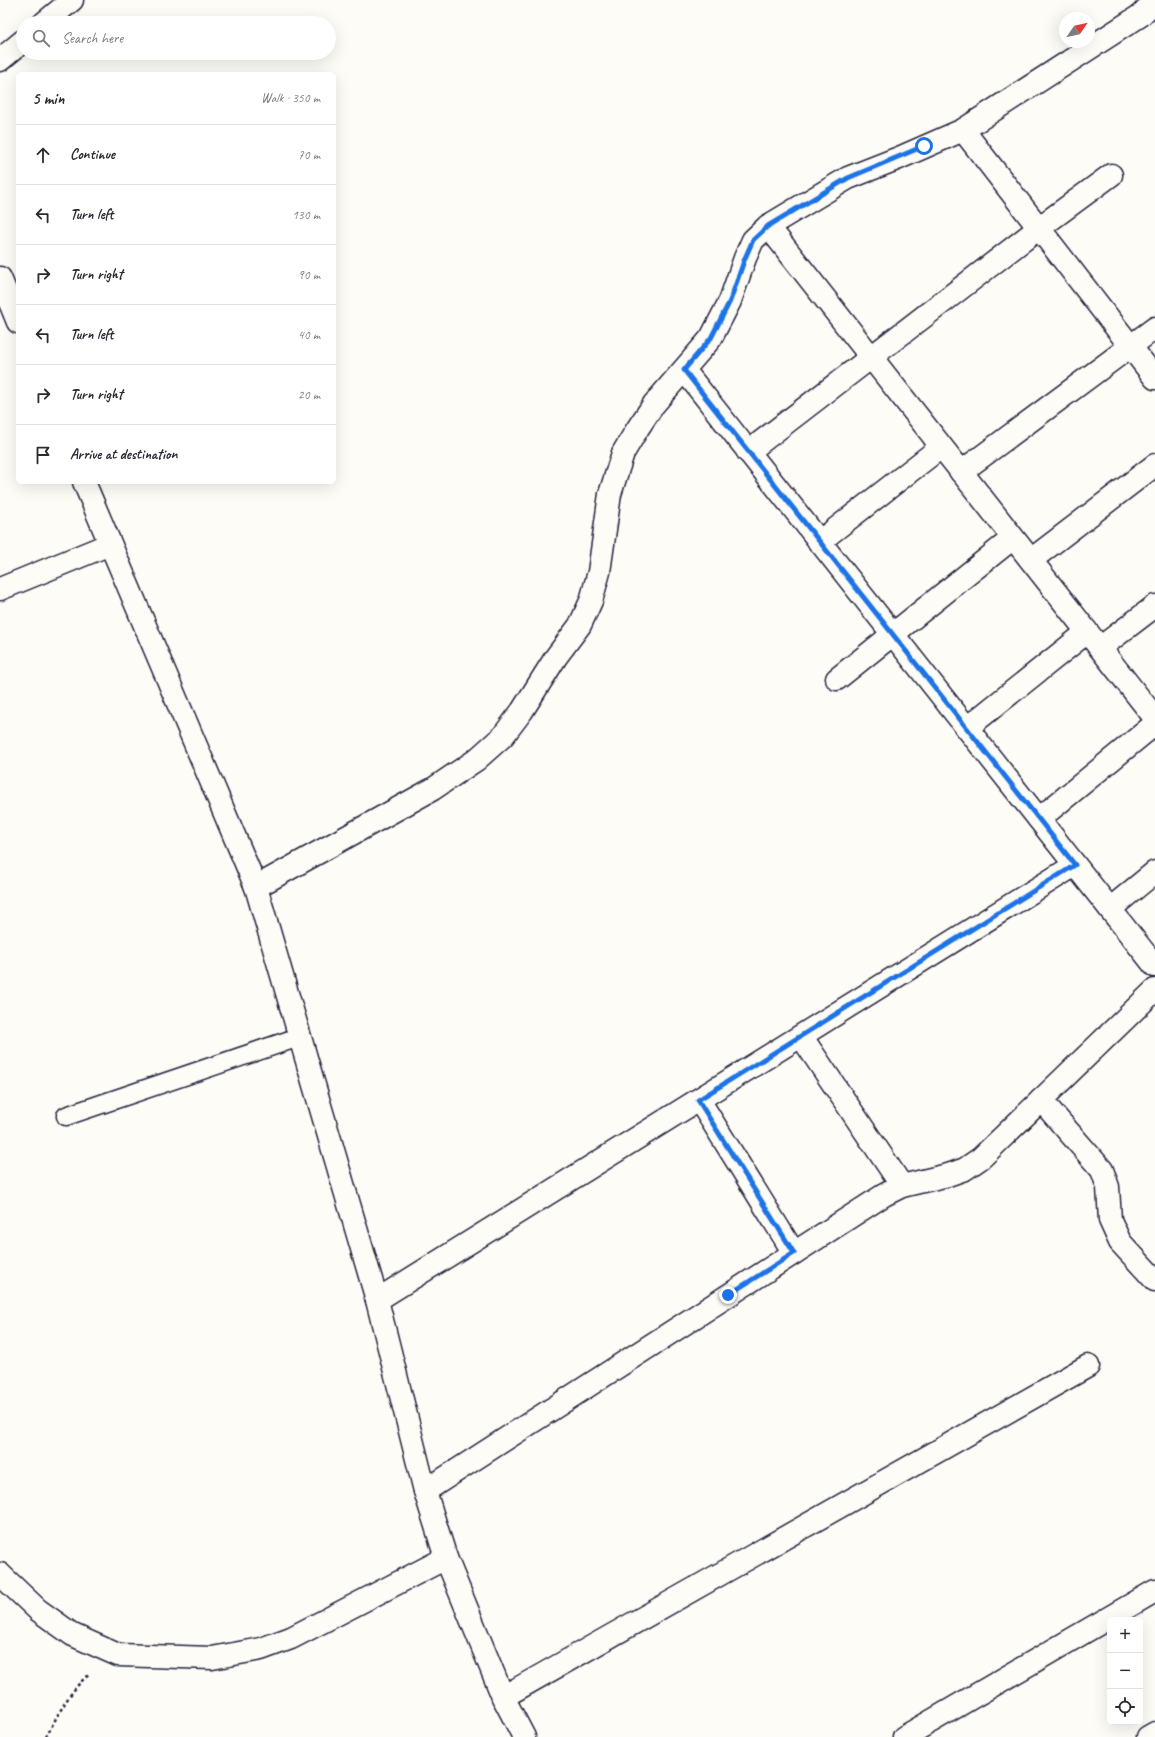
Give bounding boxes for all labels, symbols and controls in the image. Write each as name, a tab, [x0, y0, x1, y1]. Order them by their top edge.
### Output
north arrow	[1059, 12, 1095, 48]
search box	[16, 16, 336, 60]
icon: search	[30, 27, 52, 49]
text: Search here	[62, 29, 123, 48]
text: 5 min	[32, 88, 64, 109]
text: Walk · 350 m	[261, 90, 320, 106]
route start	[915, 137, 933, 155]
icon: ahead	[32, 144, 54, 166]
text: Continue	[70, 145, 115, 164]
text: 70 m	[298, 147, 320, 163]
icon: left	[32, 204, 54, 226]
text: Turn left	[70, 205, 113, 224]
text: 130 m	[292, 207, 320, 223]
icon: right	[32, 264, 54, 286]
text: Turn right	[70, 265, 123, 284]
text: 90 m	[298, 267, 320, 283]
icon: left	[32, 324, 54, 346]
text: Turn left	[70, 325, 113, 344]
text: 40 m	[298, 327, 320, 343]
icon: right	[32, 384, 54, 406]
text: Turn right	[70, 385, 123, 404]
text: 20 m	[298, 387, 320, 403]
icon: arrive	[32, 444, 54, 466]
text: Arrive at destination	[70, 445, 177, 464]
route end	[719, 1286, 737, 1304]
map controls	[1107, 1617, 1143, 1725]
button: +	[1107, 1617, 1143, 1653]
button: −	[1107, 1653, 1143, 1689]
button: locate	[1107, 1689, 1143, 1725]

